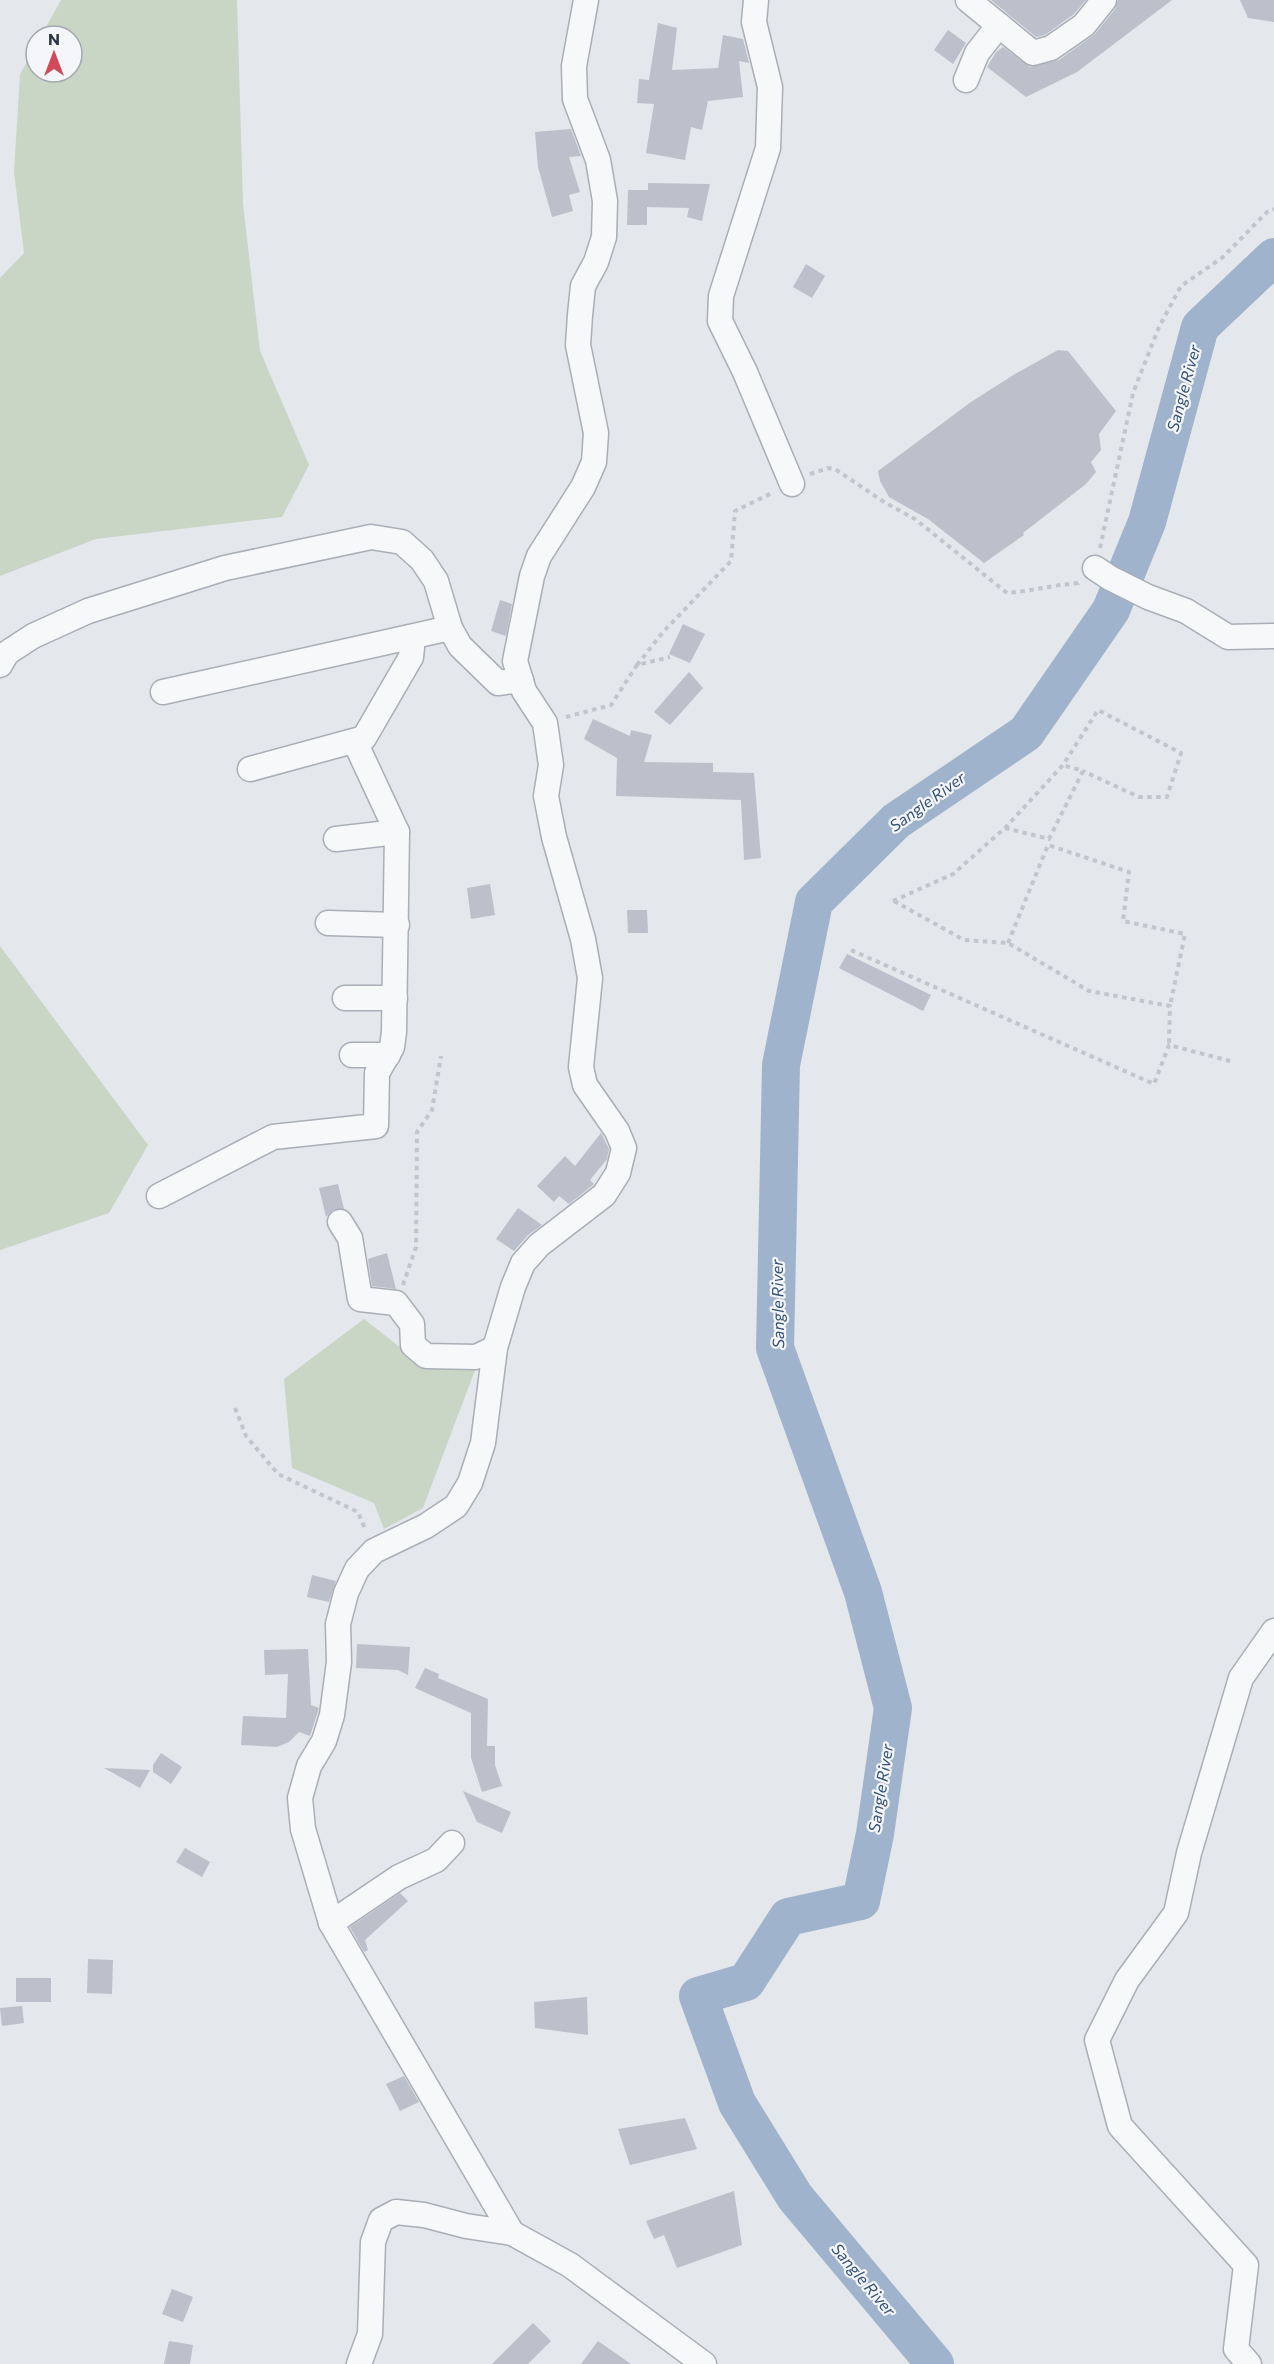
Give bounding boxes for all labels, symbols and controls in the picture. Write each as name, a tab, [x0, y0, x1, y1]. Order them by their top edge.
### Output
north arrow	[24, 24, 84, 84]
text: N	[48, 29, 60, 48]
water label: Sangle River	[1162, 342, 1204, 433]
water label: Sangle River	[885, 767, 969, 835]
water label: Sangle River	[767, 1259, 787, 1349]
water label: Sangle River	[864, 1742, 896, 1833]
water label: Sangle River	[828, 2239, 900, 2320]

